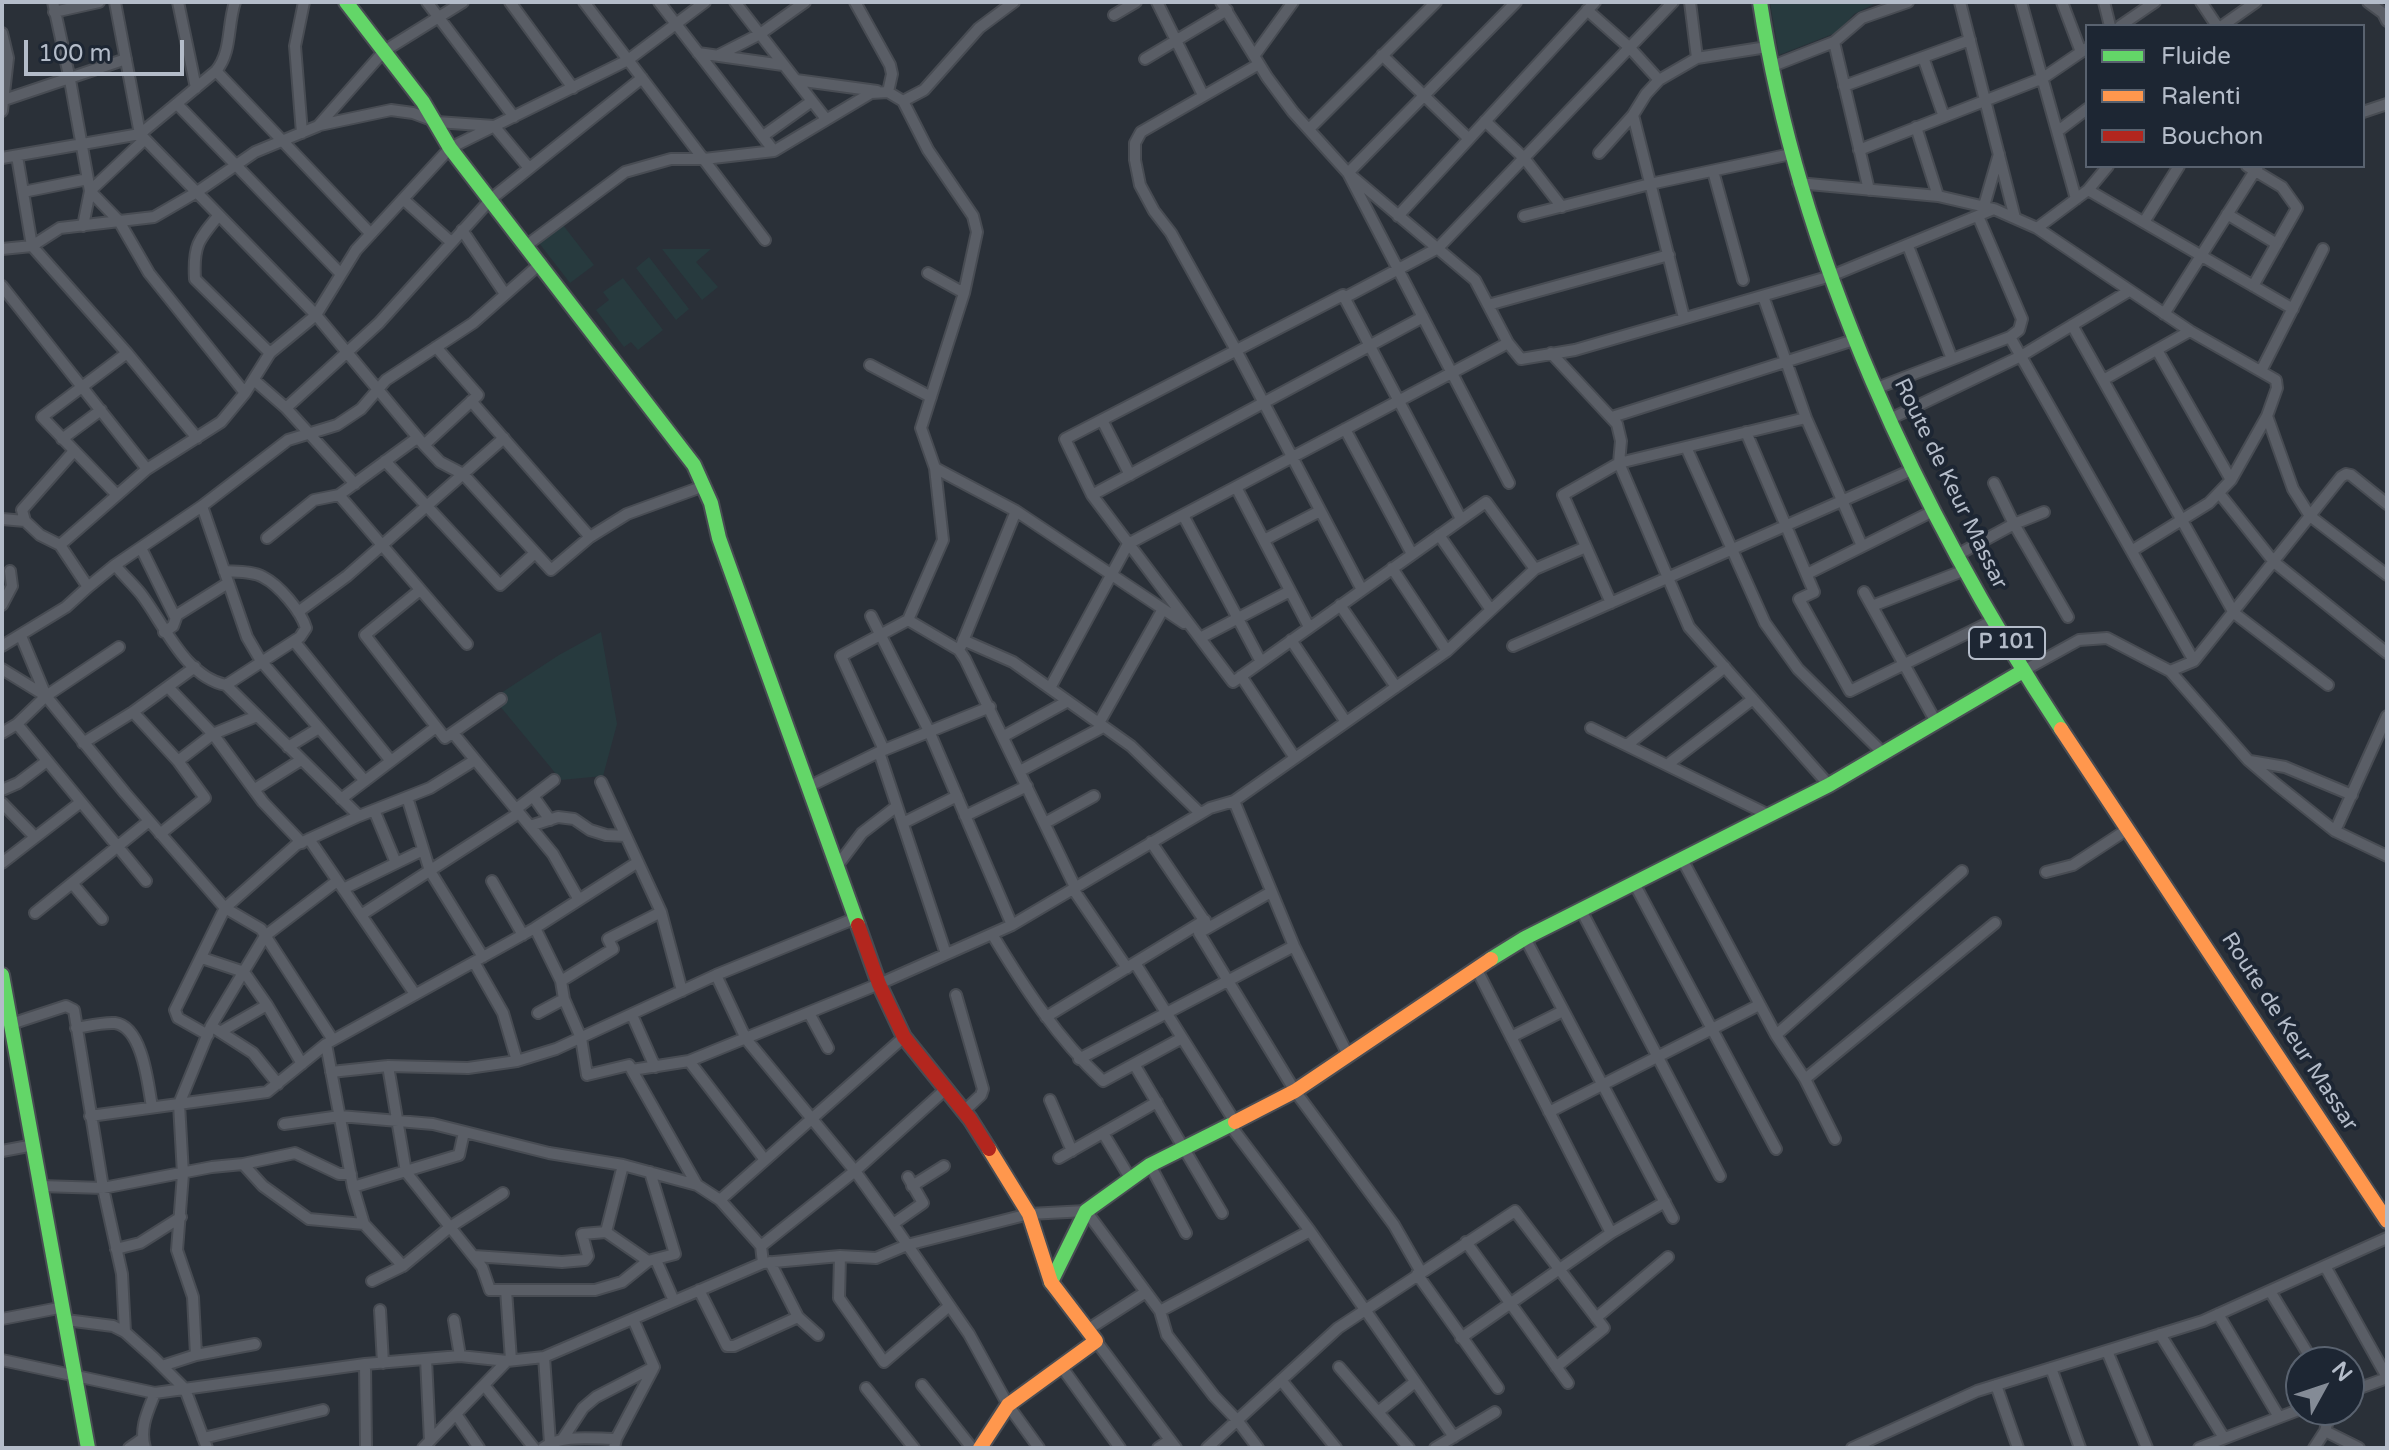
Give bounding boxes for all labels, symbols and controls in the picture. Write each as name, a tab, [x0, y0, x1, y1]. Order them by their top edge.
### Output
scale bar	[28, 24, 188, 74]
legend	[2085, 24, 2365, 168]
text: 100 m	[38, 39, 112, 68]
text: Fluide	[2161, 42, 2231, 71]
text: Ralenti	[2161, 82, 2241, 111]
text: Bouchon	[2161, 122, 2263, 151]
street label: Route de Keur Massar	[1887, 374, 2013, 594]
road number: P 101	[1969, 627, 2045, 659]
street label: Route de Keur Massar	[2215, 928, 2363, 1136]
north arrow	[2285, 1346, 2365, 1426]
text: N	[2326, 1357, 2357, 1387]

